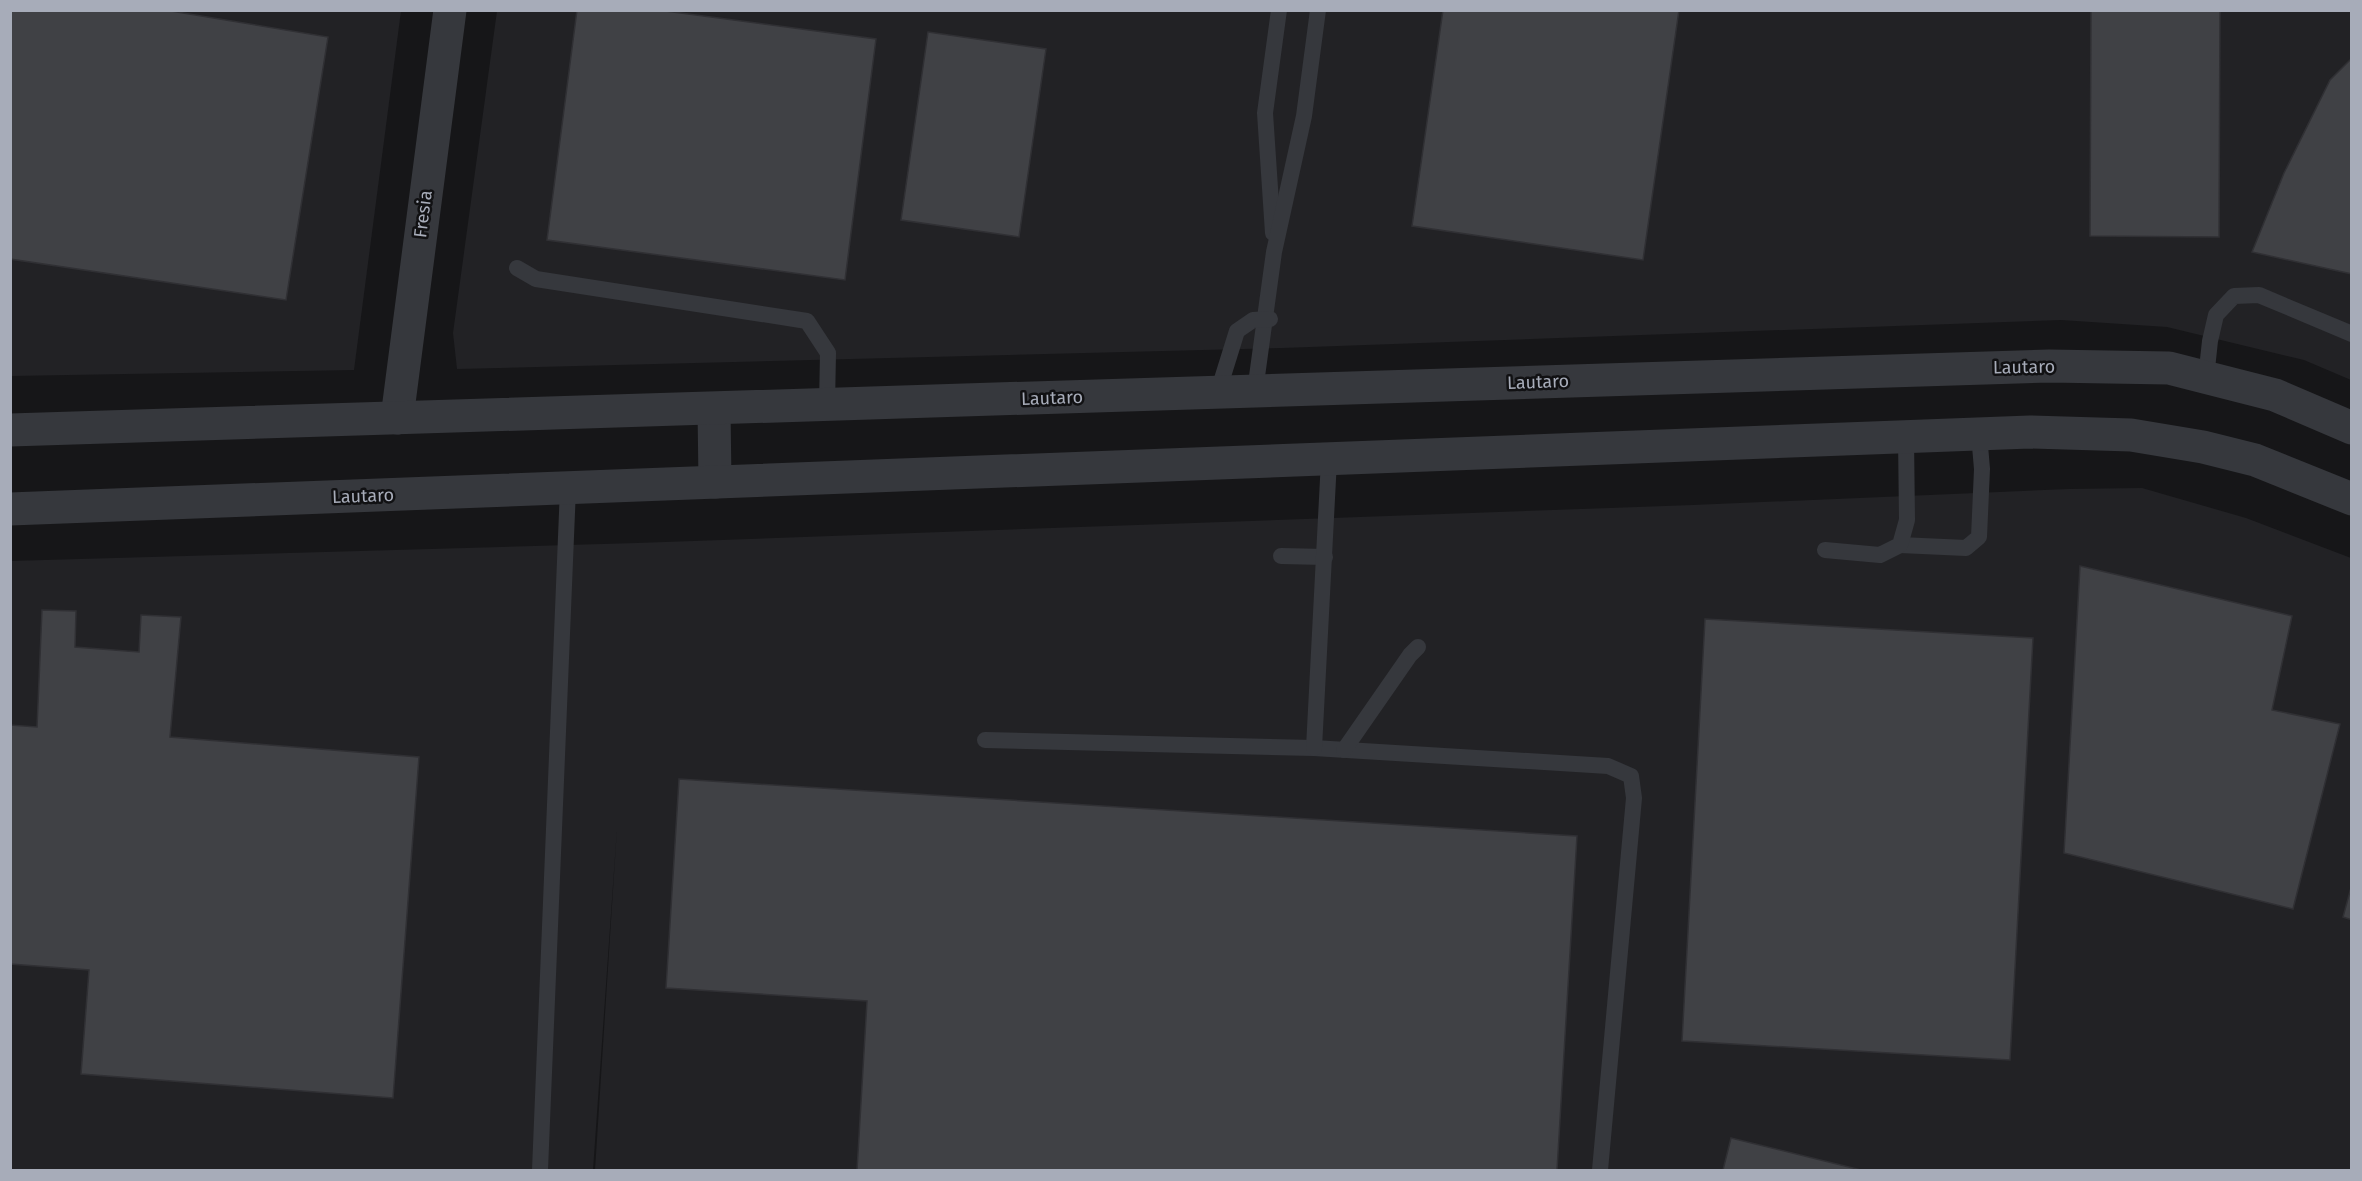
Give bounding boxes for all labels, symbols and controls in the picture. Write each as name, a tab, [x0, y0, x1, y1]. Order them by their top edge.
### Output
street label: Fresia	[409, 189, 437, 239]
street label: Lautaro	[1993, 355, 2055, 379]
street label: Lautaro	[1507, 370, 1569, 394]
street label: Lautaro	[1021, 386, 1083, 410]
street label: Lautaro	[332, 484, 394, 508]

